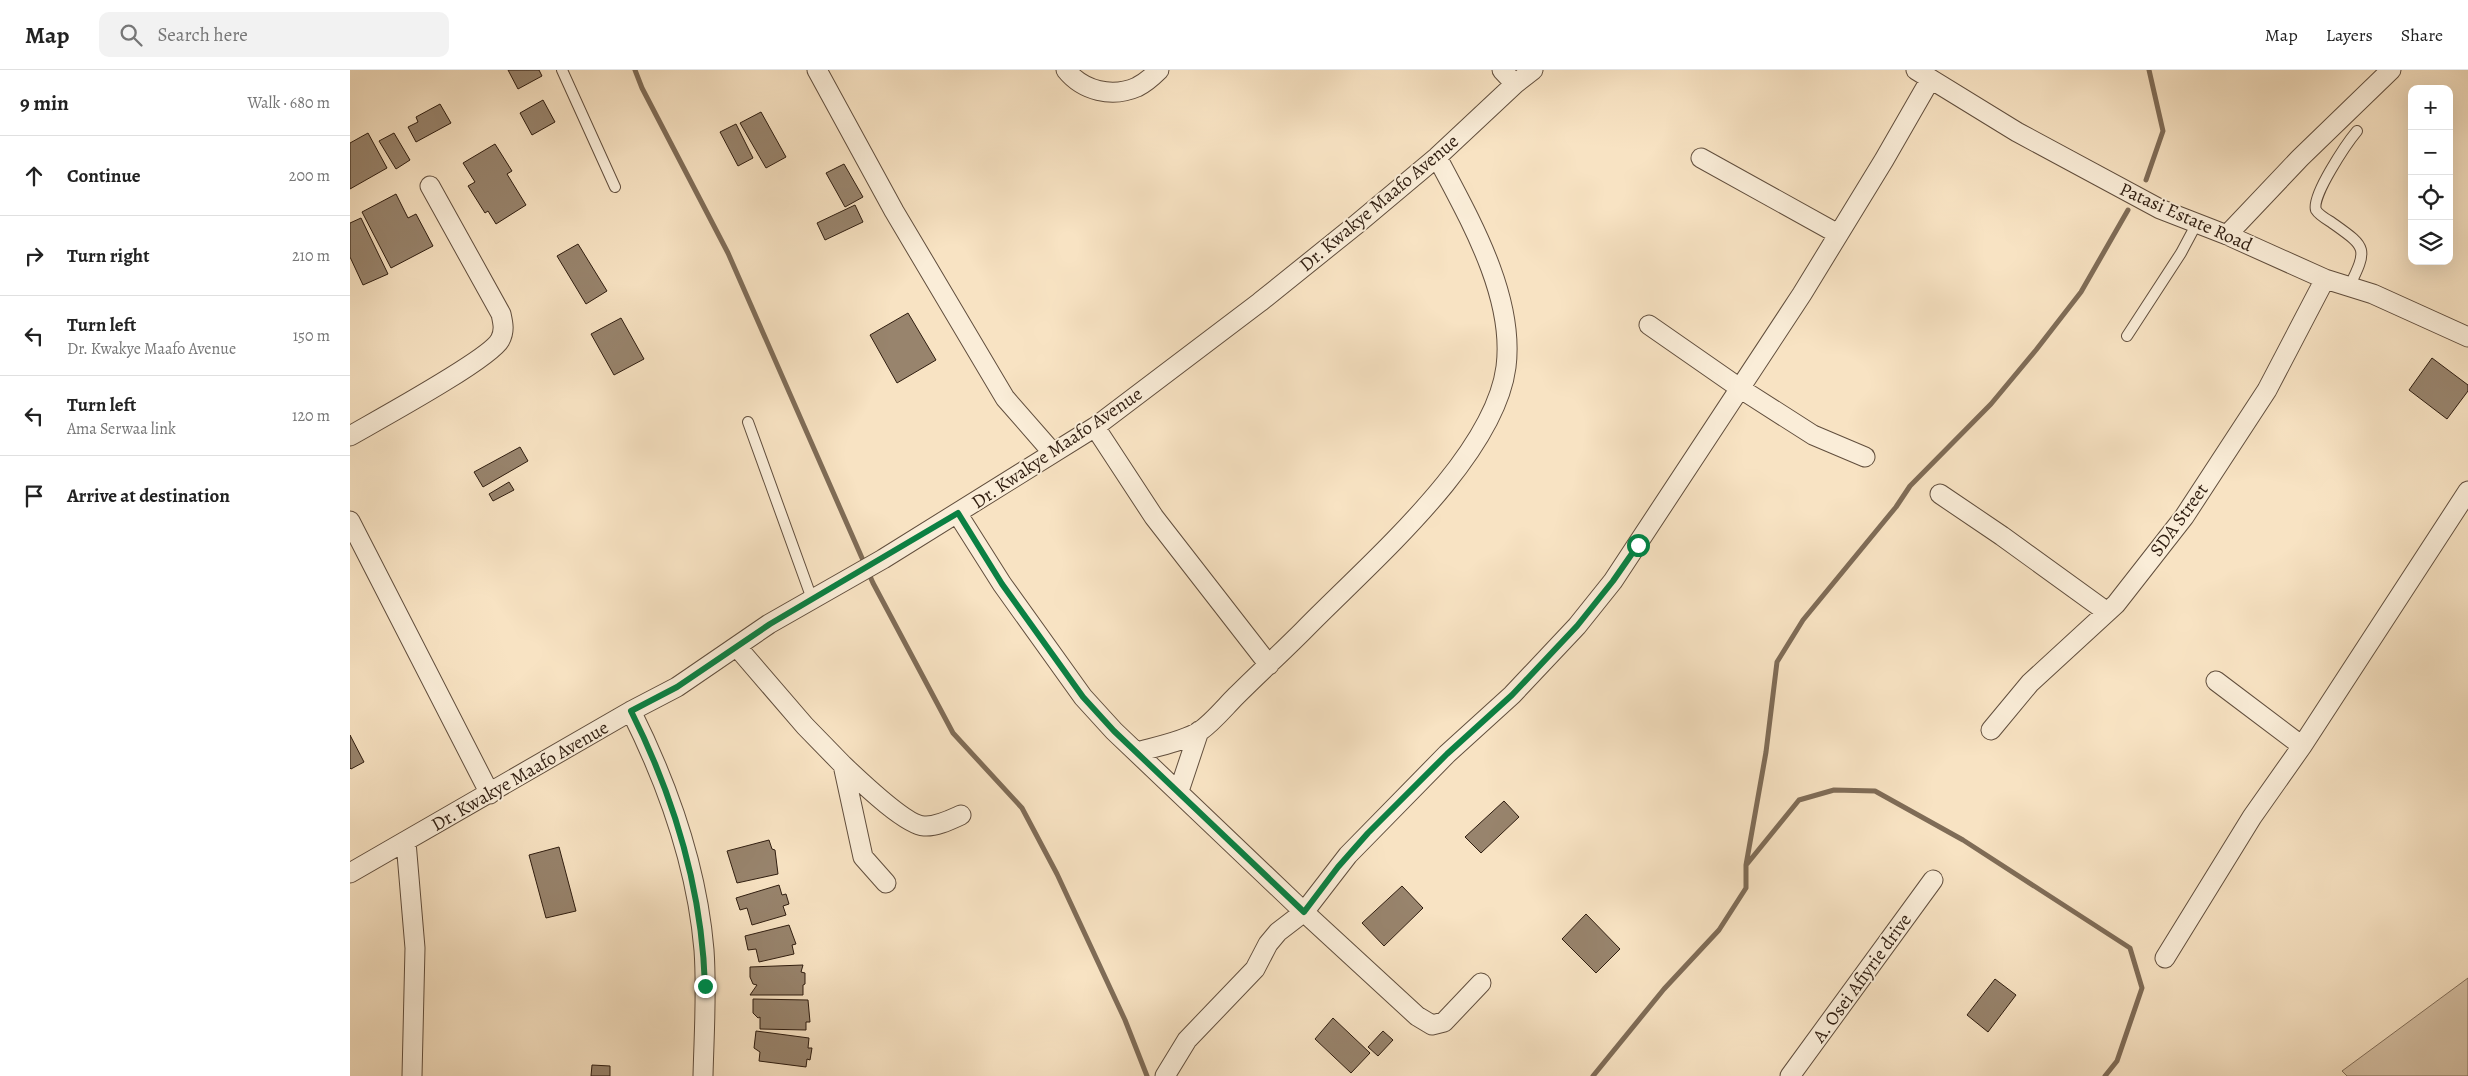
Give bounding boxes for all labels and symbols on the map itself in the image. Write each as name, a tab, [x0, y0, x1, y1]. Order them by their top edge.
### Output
street label: Dr. Kwakye Maafo Avenue	[1294, 128, 1464, 278]
street label: Patasi Estate Road	[2115, 176, 2257, 258]
street label: Dr. Kwakye Maafo Avenue	[966, 381, 1148, 515]
street label: SDA Street	[2144, 478, 2214, 562]
route start	[1627, 534, 1650, 557]
street label: Dr. Kwakye Maafo Avenue	[427, 715, 613, 837]
street label: A. Osei Afiyrie drive	[1806, 908, 1918, 1049]
route end	[694, 975, 717, 998]

